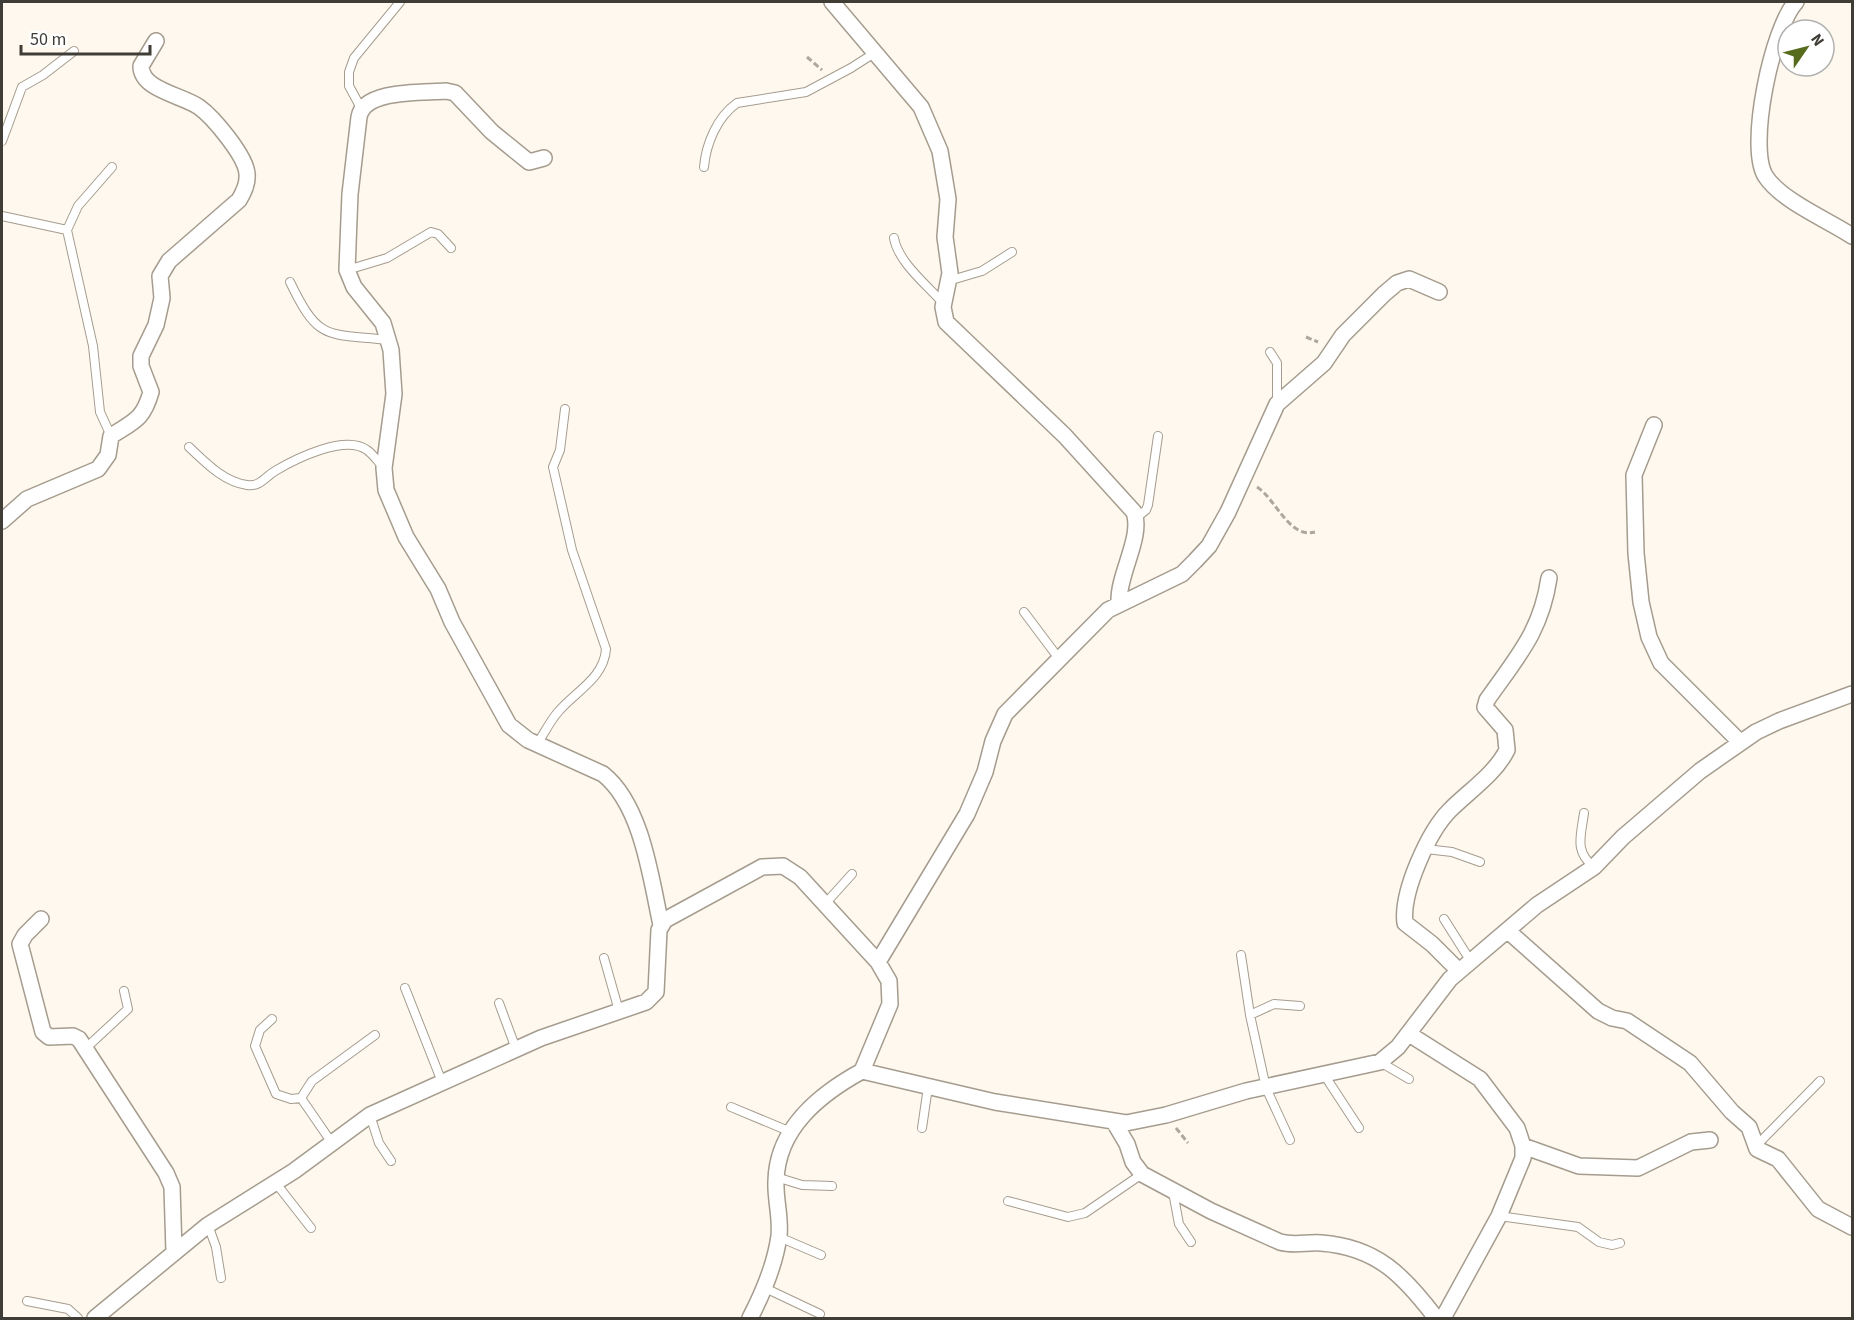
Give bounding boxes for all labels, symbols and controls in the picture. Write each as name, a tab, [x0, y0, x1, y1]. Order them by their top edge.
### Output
scale bar	[21, 18, 150, 56]
north arrow	[1776, 18, 1836, 78]
text: 50 m	[30, 27, 66, 52]
text: N	[1805, 29, 1830, 51]

